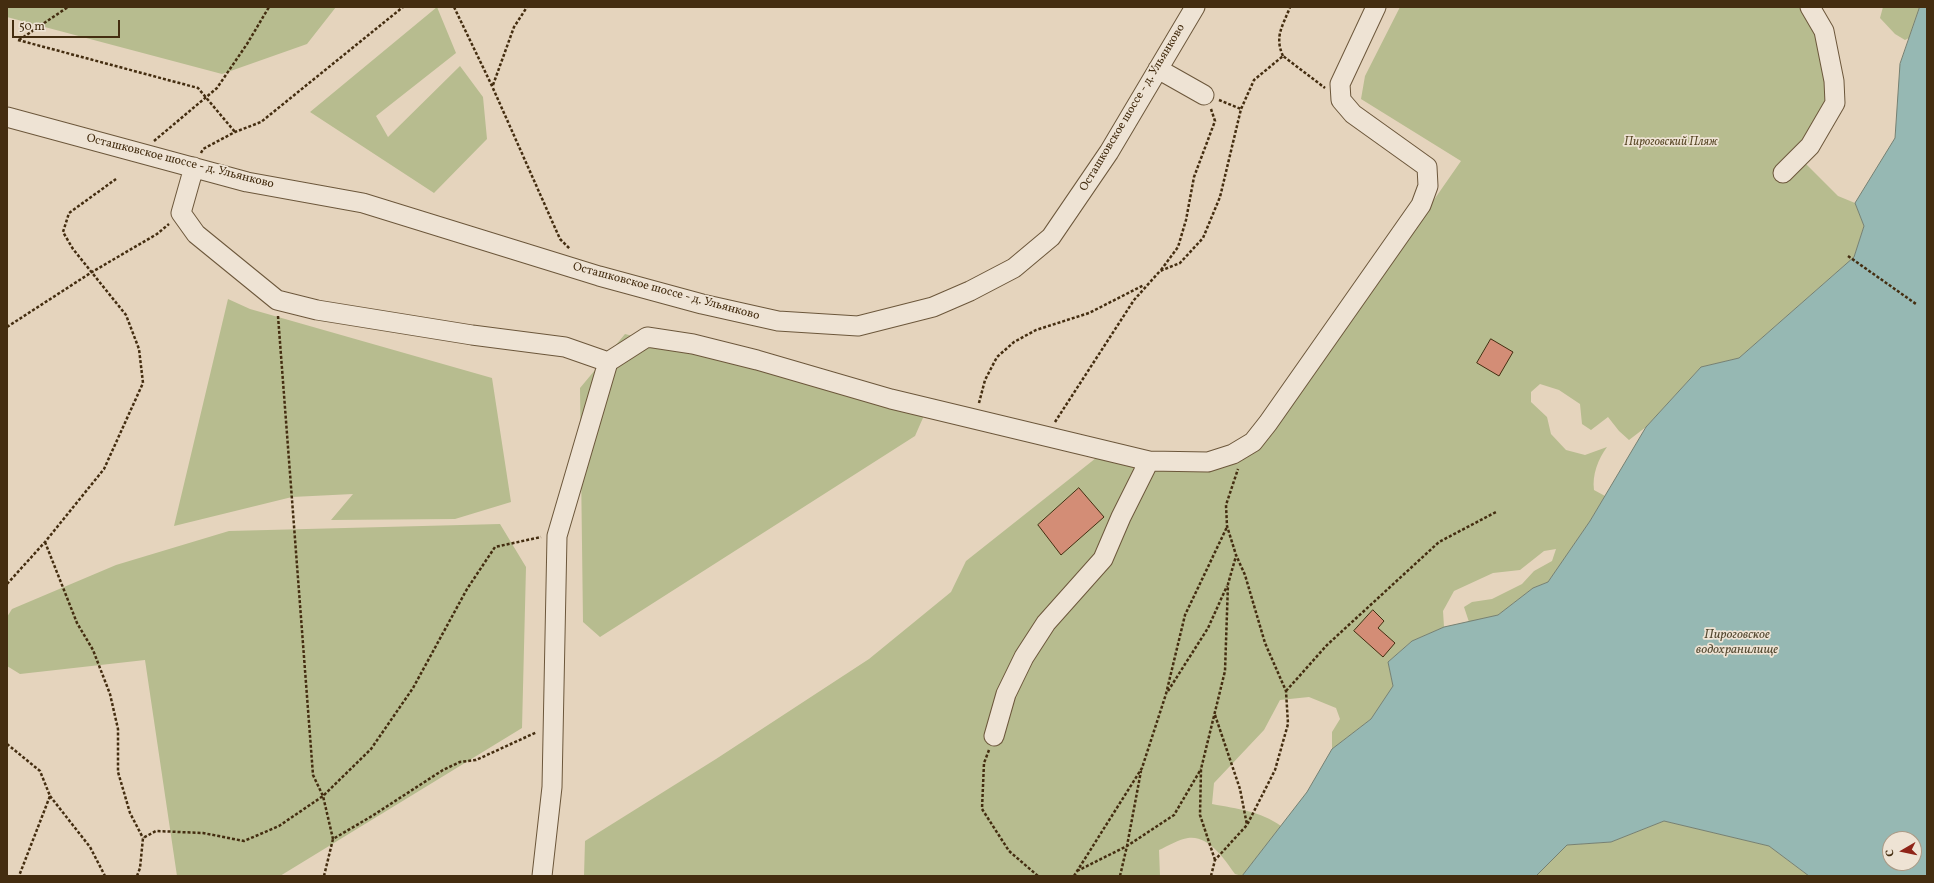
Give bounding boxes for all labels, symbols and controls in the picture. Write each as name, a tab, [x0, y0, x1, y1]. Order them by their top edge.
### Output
scale bar	[14, 12, 122, 38]
text: 50 m	[19, 19, 45, 35]
street label: Осташковское шоссе - д. Ульянково	[1077, 22, 1189, 194]
street label: Осташковское шоссе - д. Ульянково	[85, 132, 275, 192]
park label: Пироговский Пляж	[1624, 136, 1718, 150]
street label: Осташковское шоссе - д. Ульянково	[571, 260, 761, 324]
water label: Пироговское водохранилище	[1696, 628, 1778, 659]
north arrow	[1882, 831, 1922, 871]
text: С	[1883, 848, 1899, 857]

